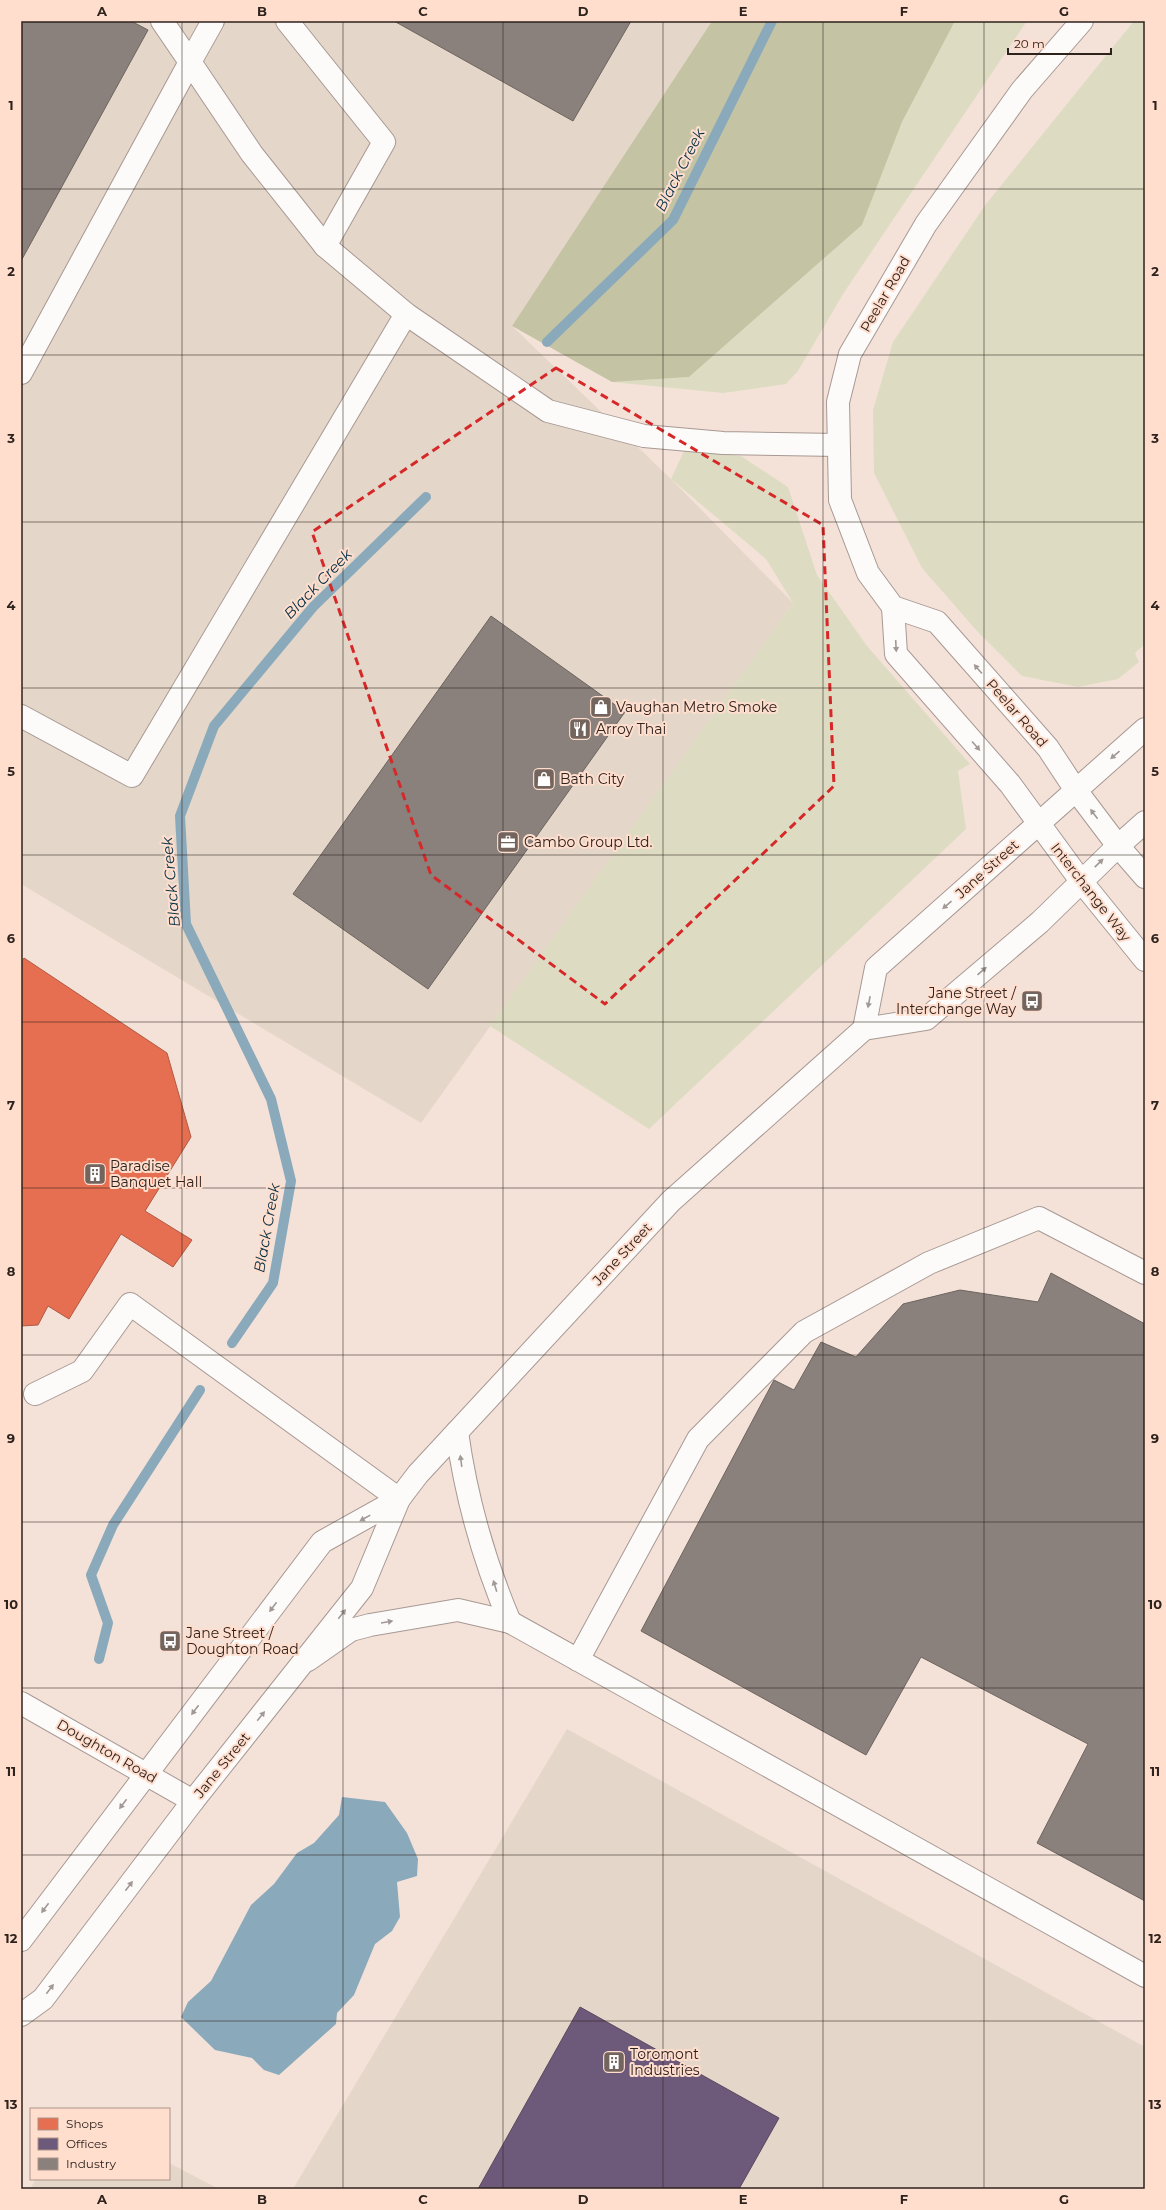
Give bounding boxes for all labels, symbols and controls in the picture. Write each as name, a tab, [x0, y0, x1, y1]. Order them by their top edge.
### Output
text: A	[96, 3, 108, 19]
text: B	[257, 3, 267, 19]
text: C	[418, 3, 428, 19]
text: D	[578, 3, 589, 19]
text: E	[739, 3, 748, 19]
text: F	[900, 3, 908, 19]
text: G	[1059, 3, 1069, 19]
scale bar	[1008, 30, 1111, 56]
text: 20 m	[1014, 36, 1045, 51]
text: 1	[8, 97, 14, 113]
text: 1	[1152, 97, 1158, 113]
water label: Black Creek	[651, 124, 709, 214]
street label: Peelar Road	[856, 253, 914, 335]
text: 2	[7, 263, 15, 279]
text: 2	[1151, 263, 1159, 279]
text: 3	[6, 430, 15, 446]
text: 3	[1150, 430, 1159, 446]
water label: Black Creek	[279, 544, 357, 623]
text: 4	[7, 597, 16, 613]
text: 4	[1151, 597, 1160, 613]
one-way arrow	[892, 640, 899, 652]
one-way arrow	[974, 664, 983, 675]
street label: Peelar Road	[982, 675, 1052, 751]
shop icon: Vaughan Metro Smoke	[588, 694, 614, 720]
place label: Vaughan Metro Smoke	[616, 698, 777, 716]
restaurant icon: Arroy Thai	[567, 716, 593, 742]
place label: Arroy Thai	[596, 720, 666, 738]
one-way arrow	[972, 740, 981, 751]
one-way arrow	[1110, 750, 1121, 759]
text: 5	[7, 763, 15, 779]
text: 5	[1151, 763, 1159, 779]
shop icon: Bath City	[531, 766, 557, 792]
place label: Bath City	[560, 770, 624, 788]
one-way arrow	[1090, 809, 1098, 820]
office icon: Cambo Group Ltd.	[495, 829, 521, 855]
place label: Cambo Group Ltd.	[524, 833, 653, 851]
water label: Black Creek	[157, 835, 184, 928]
street label: Jane Street	[951, 836, 1023, 903]
street label: Interchange Way	[1047, 839, 1135, 945]
one-way arrow	[1094, 859, 1104, 868]
one-way arrow	[942, 901, 952, 910]
text: 6	[7, 930, 16, 946]
text: 6	[1151, 930, 1160, 946]
one-way arrow	[977, 967, 988, 976]
place label: Jane Street / Interchange Way	[896, 984, 1017, 1018]
bus stop icon: Jane Street / Interchange Way	[1019, 988, 1045, 1014]
one-way arrow	[866, 996, 872, 1009]
text: 7	[7, 1097, 15, 1113]
text: 7	[1151, 1097, 1159, 1113]
place label: Paradise Banquet Hall	[110, 1157, 202, 1191]
building icon: Paradise Banquet Hall	[82, 1161, 108, 1187]
water label: Black Creek	[249, 1181, 284, 1274]
street label: Jane Street	[588, 1219, 656, 1290]
text: 8	[7, 1263, 16, 1279]
text: 8	[1151, 1263, 1160, 1279]
text: 9	[7, 1430, 15, 1446]
text: 9	[1151, 1430, 1159, 1446]
one-way arrow	[458, 1454, 464, 1467]
one-way arrow	[359, 1514, 371, 1521]
one-way arrow	[492, 1579, 498, 1591]
text: 10	[4, 1596, 18, 1612]
text: 10	[1148, 1596, 1162, 1612]
one-way arrow	[269, 1601, 277, 1612]
one-way arrow	[337, 1608, 346, 1619]
one-way arrow	[381, 1619, 394, 1625]
place label: Jane Street / Doughton Road	[185, 1624, 299, 1658]
bus stop icon: Jane Street / Doughton Road	[157, 1628, 183, 1654]
one-way arrow	[191, 1705, 199, 1716]
one-way arrow	[257, 1710, 266, 1721]
street label: Doughton Road	[54, 1715, 160, 1787]
street label: Jane Street	[189, 1728, 254, 1802]
text: 11	[6, 1763, 16, 1779]
text: 11	[1150, 1763, 1160, 1779]
one-way arrow	[119, 1799, 128, 1810]
one-way arrow	[124, 1881, 133, 1892]
one-way arrow	[41, 1903, 49, 1914]
text: 12	[5, 1930, 18, 1946]
text: 12	[1149, 1930, 1162, 1946]
one-way arrow	[45, 1984, 54, 1995]
place label: Toromont Industries	[630, 2045, 700, 2079]
building icon: Toromont Industries	[601, 2049, 627, 2075]
text: 13	[5, 2096, 18, 2112]
text: 13	[1149, 2096, 1162, 2112]
legend	[30, 2108, 170, 2180]
text: Shops	[66, 2116, 103, 2131]
text: Offices	[66, 2136, 107, 2151]
text: Industry	[66, 2156, 116, 2171]
text: A	[96, 2191, 108, 2207]
text: B	[257, 2191, 267, 2207]
text: C	[418, 2191, 428, 2207]
text: D	[578, 2191, 589, 2207]
text: E	[739, 2191, 748, 2207]
text: F	[900, 2191, 908, 2207]
text: G	[1059, 2191, 1069, 2207]

